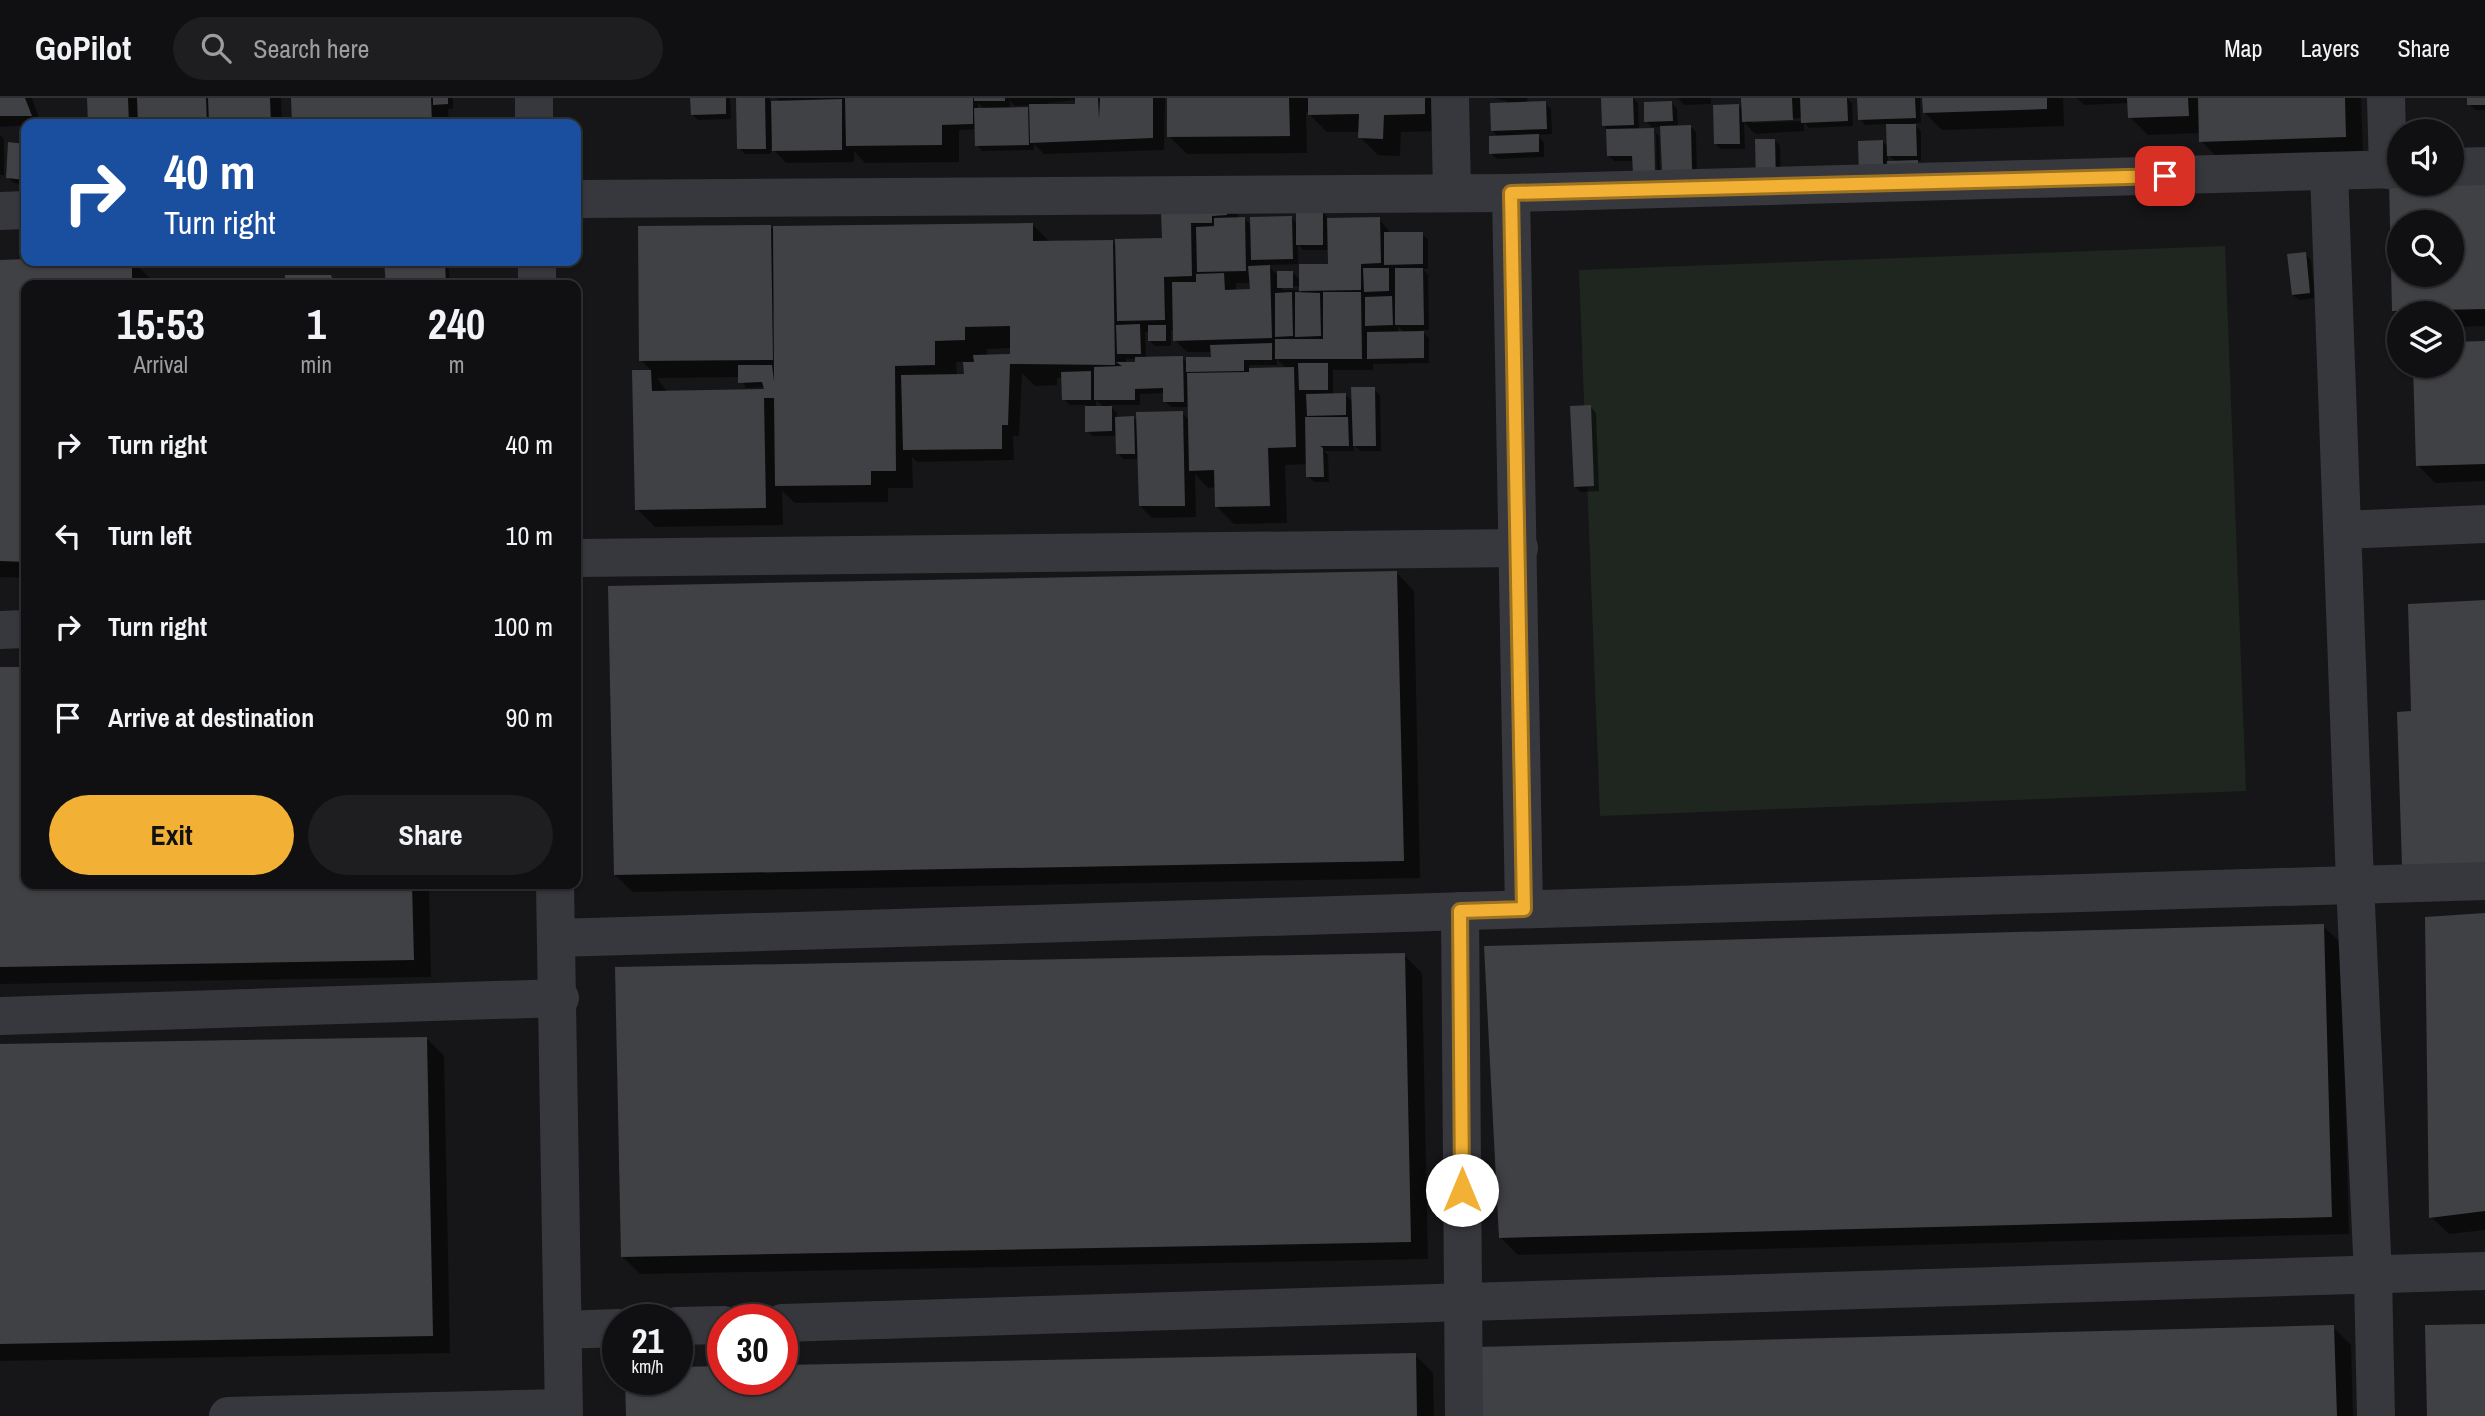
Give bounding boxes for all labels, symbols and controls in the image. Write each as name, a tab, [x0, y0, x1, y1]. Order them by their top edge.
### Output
search box	[173, 17, 663, 80]
text: GoPilot	[35, 26, 131, 70]
icon: search	[197, 29, 235, 67]
text: Search here	[253, 31, 369, 66]
text: Map	[2224, 32, 2262, 64]
text: Layers	[2300, 32, 2359, 64]
text: Share	[2397, 32, 2450, 64]
map controls	[2387, 119, 2464, 378]
button: sound	[2387, 119, 2464, 196]
text: 40 m	[164, 138, 256, 204]
pin	[2135, 146, 2195, 206]
icon: right	[49, 147, 140, 238]
icon: arrive	[2146, 157, 2184, 195]
text: Turn right	[164, 201, 276, 244]
button: search	[2387, 210, 2464, 287]
text: 15:53	[117, 296, 205, 352]
text: 1	[307, 296, 326, 352]
text: 240	[428, 296, 485, 352]
button: layers	[2387, 301, 2464, 378]
text: Arrival	[134, 349, 188, 380]
text: min	[301, 349, 332, 380]
text: m	[449, 349, 464, 380]
icon: right	[49, 426, 87, 464]
text: Turn right	[108, 427, 207, 462]
text: 40 m	[506, 427, 553, 462]
icon: left	[49, 517, 87, 555]
text: Turn left	[108, 518, 192, 553]
text: 10 m	[506, 518, 553, 553]
icon: right	[49, 608, 87, 646]
text: Turn right	[108, 609, 207, 644]
text: 100 m	[494, 609, 553, 644]
icon: arrive	[49, 699, 87, 737]
text: Arrive at destination	[108, 700, 314, 735]
text: 90 m	[506, 700, 553, 735]
button: Exit	[49, 795, 294, 875]
button: Share	[308, 795, 553, 875]
position arrow	[1425, 1153, 1499, 1227]
speed limit sign: 30	[707, 1304, 798, 1395]
text: 21	[632, 1317, 663, 1364]
text: km/h	[632, 1354, 664, 1379]

